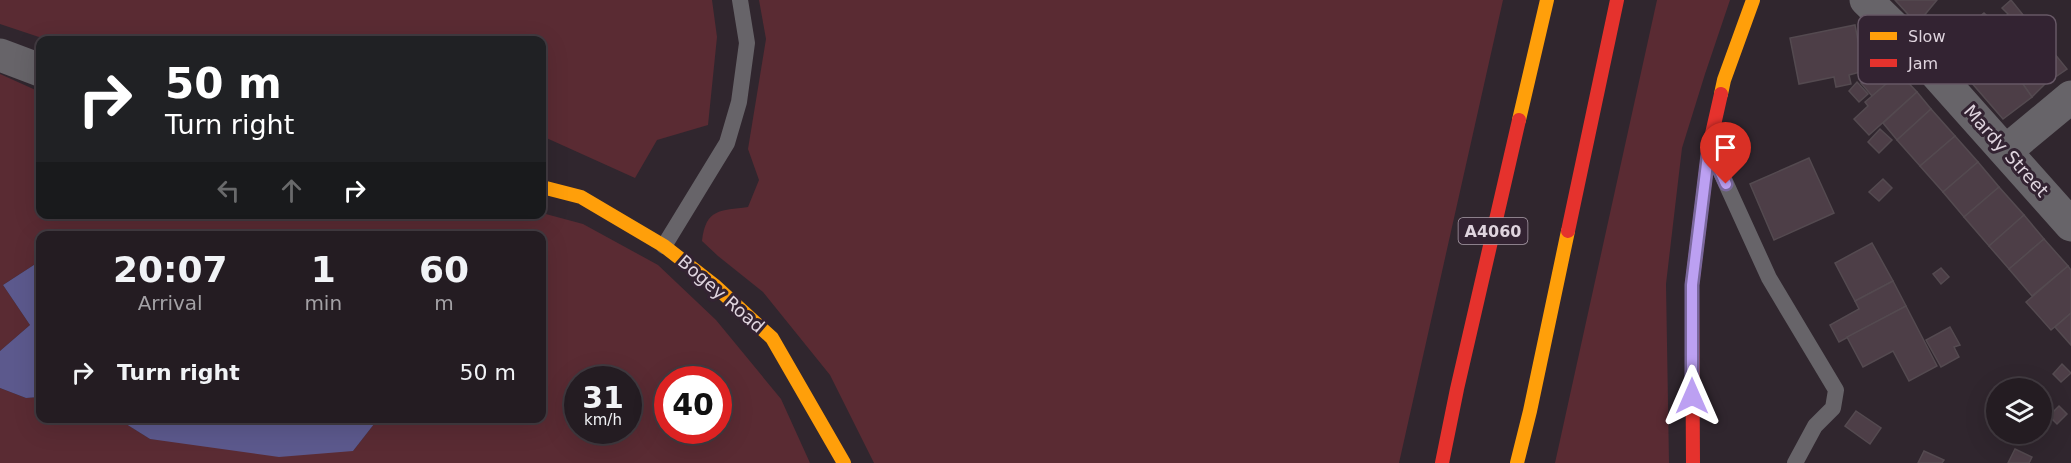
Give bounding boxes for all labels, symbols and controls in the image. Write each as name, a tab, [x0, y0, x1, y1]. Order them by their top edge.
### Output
legend	[1858, 15, 2056, 84]
text: Slow	[1908, 27, 1945, 46]
text: Jam	[1907, 54, 1938, 73]
text: 50 m	[165, 59, 282, 108]
icon: right	[66, 60, 144, 138]
street label: Mardy Street	[1960, 100, 2053, 201]
text: Turn right	[165, 109, 294, 140]
pin	[1700, 122, 1751, 184]
icon: arrive	[1709, 131, 1742, 164]
icon: left	[212, 174, 245, 207]
icon: ahead	[275, 174, 308, 207]
icon: right	[338, 174, 371, 207]
road number: A4060	[1458, 218, 1528, 244]
text: 20:07	[113, 249, 227, 290]
text: 1	[311, 249, 336, 290]
text: 60	[419, 249, 469, 290]
street label: Bogey Road	[674, 250, 769, 337]
text: Arrival	[138, 291, 203, 315]
text: min	[304, 291, 342, 315]
text: m	[434, 291, 454, 315]
icon: right	[66, 356, 99, 389]
text: Turn right	[117, 360, 240, 385]
text: 50 m	[460, 360, 516, 385]
position arrow	[1660, 364, 1724, 428]
speed limit sign: 40	[654, 366, 732, 444]
map controls	[1986, 378, 2052, 444]
button: layers	[1986, 378, 2052, 444]
text: 31	[582, 380, 624, 415]
text: km/h	[584, 411, 622, 429]

